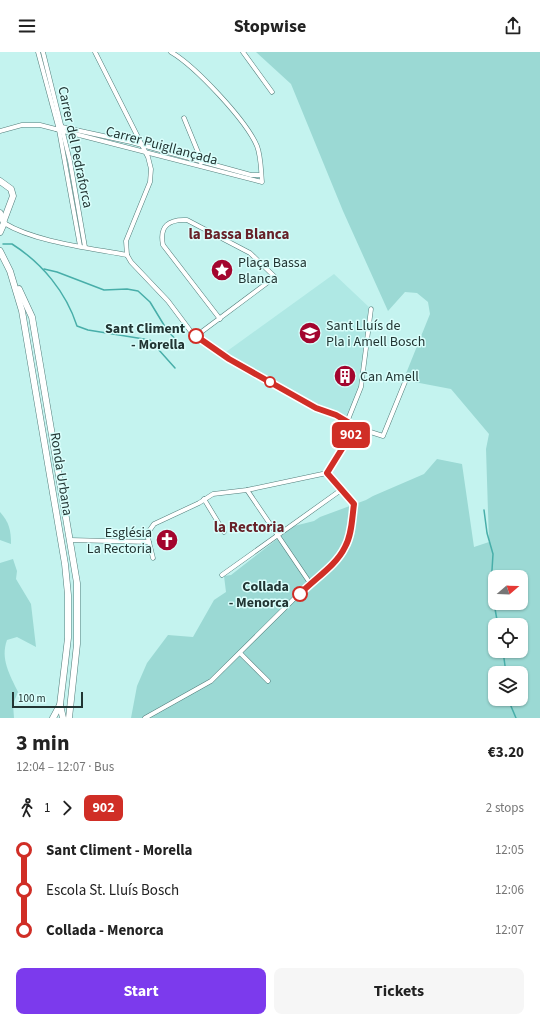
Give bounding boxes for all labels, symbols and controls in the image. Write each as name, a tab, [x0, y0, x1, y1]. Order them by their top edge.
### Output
text: Stopwise	[234, 14, 306, 39]
icon: menu	[16, 15, 38, 37]
icon: share	[502, 15, 524, 37]
street label: Carrer del Pedraforca	[52, 85, 98, 210]
street label: Carrer Puigllançada	[103, 121, 220, 171]
district label: la Bassa Blanca	[189, 224, 290, 245]
place label: Plaça Bassa Blanca	[238, 253, 307, 289]
place icon: Plaça Bassa Blanca	[209, 257, 235, 283]
place label: Sant Lluís de Pla i Amell Bosch	[326, 316, 425, 352]
place label: Sant Climent - Morella	[105, 319, 186, 355]
school or university icon: Sant Lluís de Pla i Amell Bosch	[297, 320, 323, 346]
marker: Sant Climent - Morella	[188, 328, 204, 344]
building icon: Can Amell	[332, 363, 358, 389]
place label: Can Amell	[360, 367, 419, 387]
unlabelled marker	[264, 376, 276, 388]
line badge: 902	[328, 422, 374, 448]
text: 902	[340, 425, 362, 445]
street label: Ronda Urbana	[45, 431, 77, 517]
district label: la Rectoria	[214, 517, 284, 538]
place label: Església La Rectoria	[87, 523, 152, 559]
church icon: Església La Rectoria	[154, 527, 180, 553]
north arrow	[488, 570, 528, 610]
map controls	[488, 570, 528, 706]
place label: Collada - Menorca	[229, 577, 289, 613]
marker: Collada - Menorca	[292, 586, 308, 602]
button: locate	[488, 618, 528, 658]
button: layers	[488, 666, 528, 706]
scale bar	[12, 690, 83, 709]
text: 100 m	[18, 691, 46, 706]
text: 3 min	[16, 727, 70, 759]
text: €3.20	[488, 742, 524, 763]
text: 12:04 – 12:07 · Bus	[16, 758, 114, 776]
icon: walk	[16, 797, 38, 819]
icon: forward	[56, 797, 78, 819]
text: 902	[92, 798, 115, 818]
text: 1	[44, 799, 50, 817]
text: 2 stops	[486, 799, 524, 817]
text: Sant Climent - Morella	[46, 840, 193, 861]
text: 12:05	[495, 841, 524, 859]
text: Escola St. Lluís Bosch	[46, 880, 179, 901]
text: 12:06	[495, 881, 524, 899]
text: Collada - Menorca	[46, 920, 164, 941]
text: 12:07	[495, 921, 524, 939]
button: Start	[16, 968, 266, 1014]
button: Tickets	[274, 968, 524, 1014]

